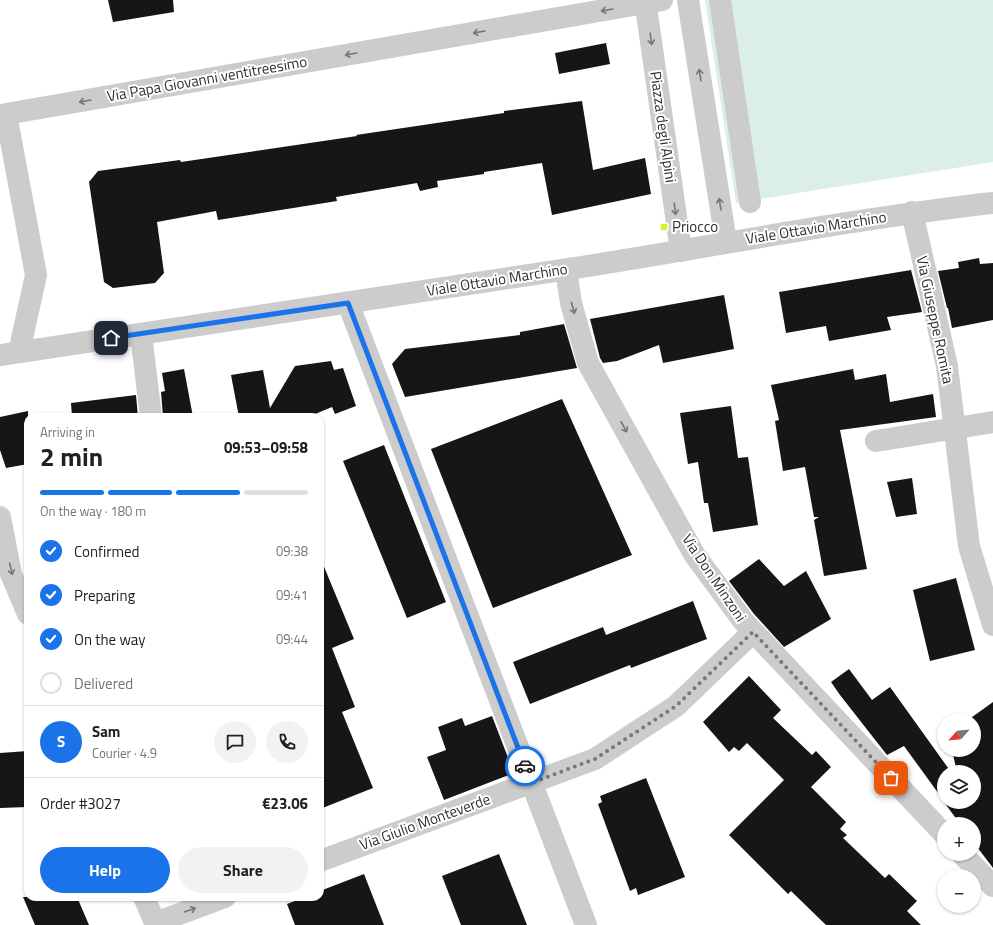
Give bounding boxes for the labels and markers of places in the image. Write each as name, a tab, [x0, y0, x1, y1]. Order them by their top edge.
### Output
place label: Priocco	[672, 215, 718, 238]
marker: Priocco	[659, 222, 669, 232]
pin	[94, 321, 128, 355]
pin	[874, 761, 908, 795]

